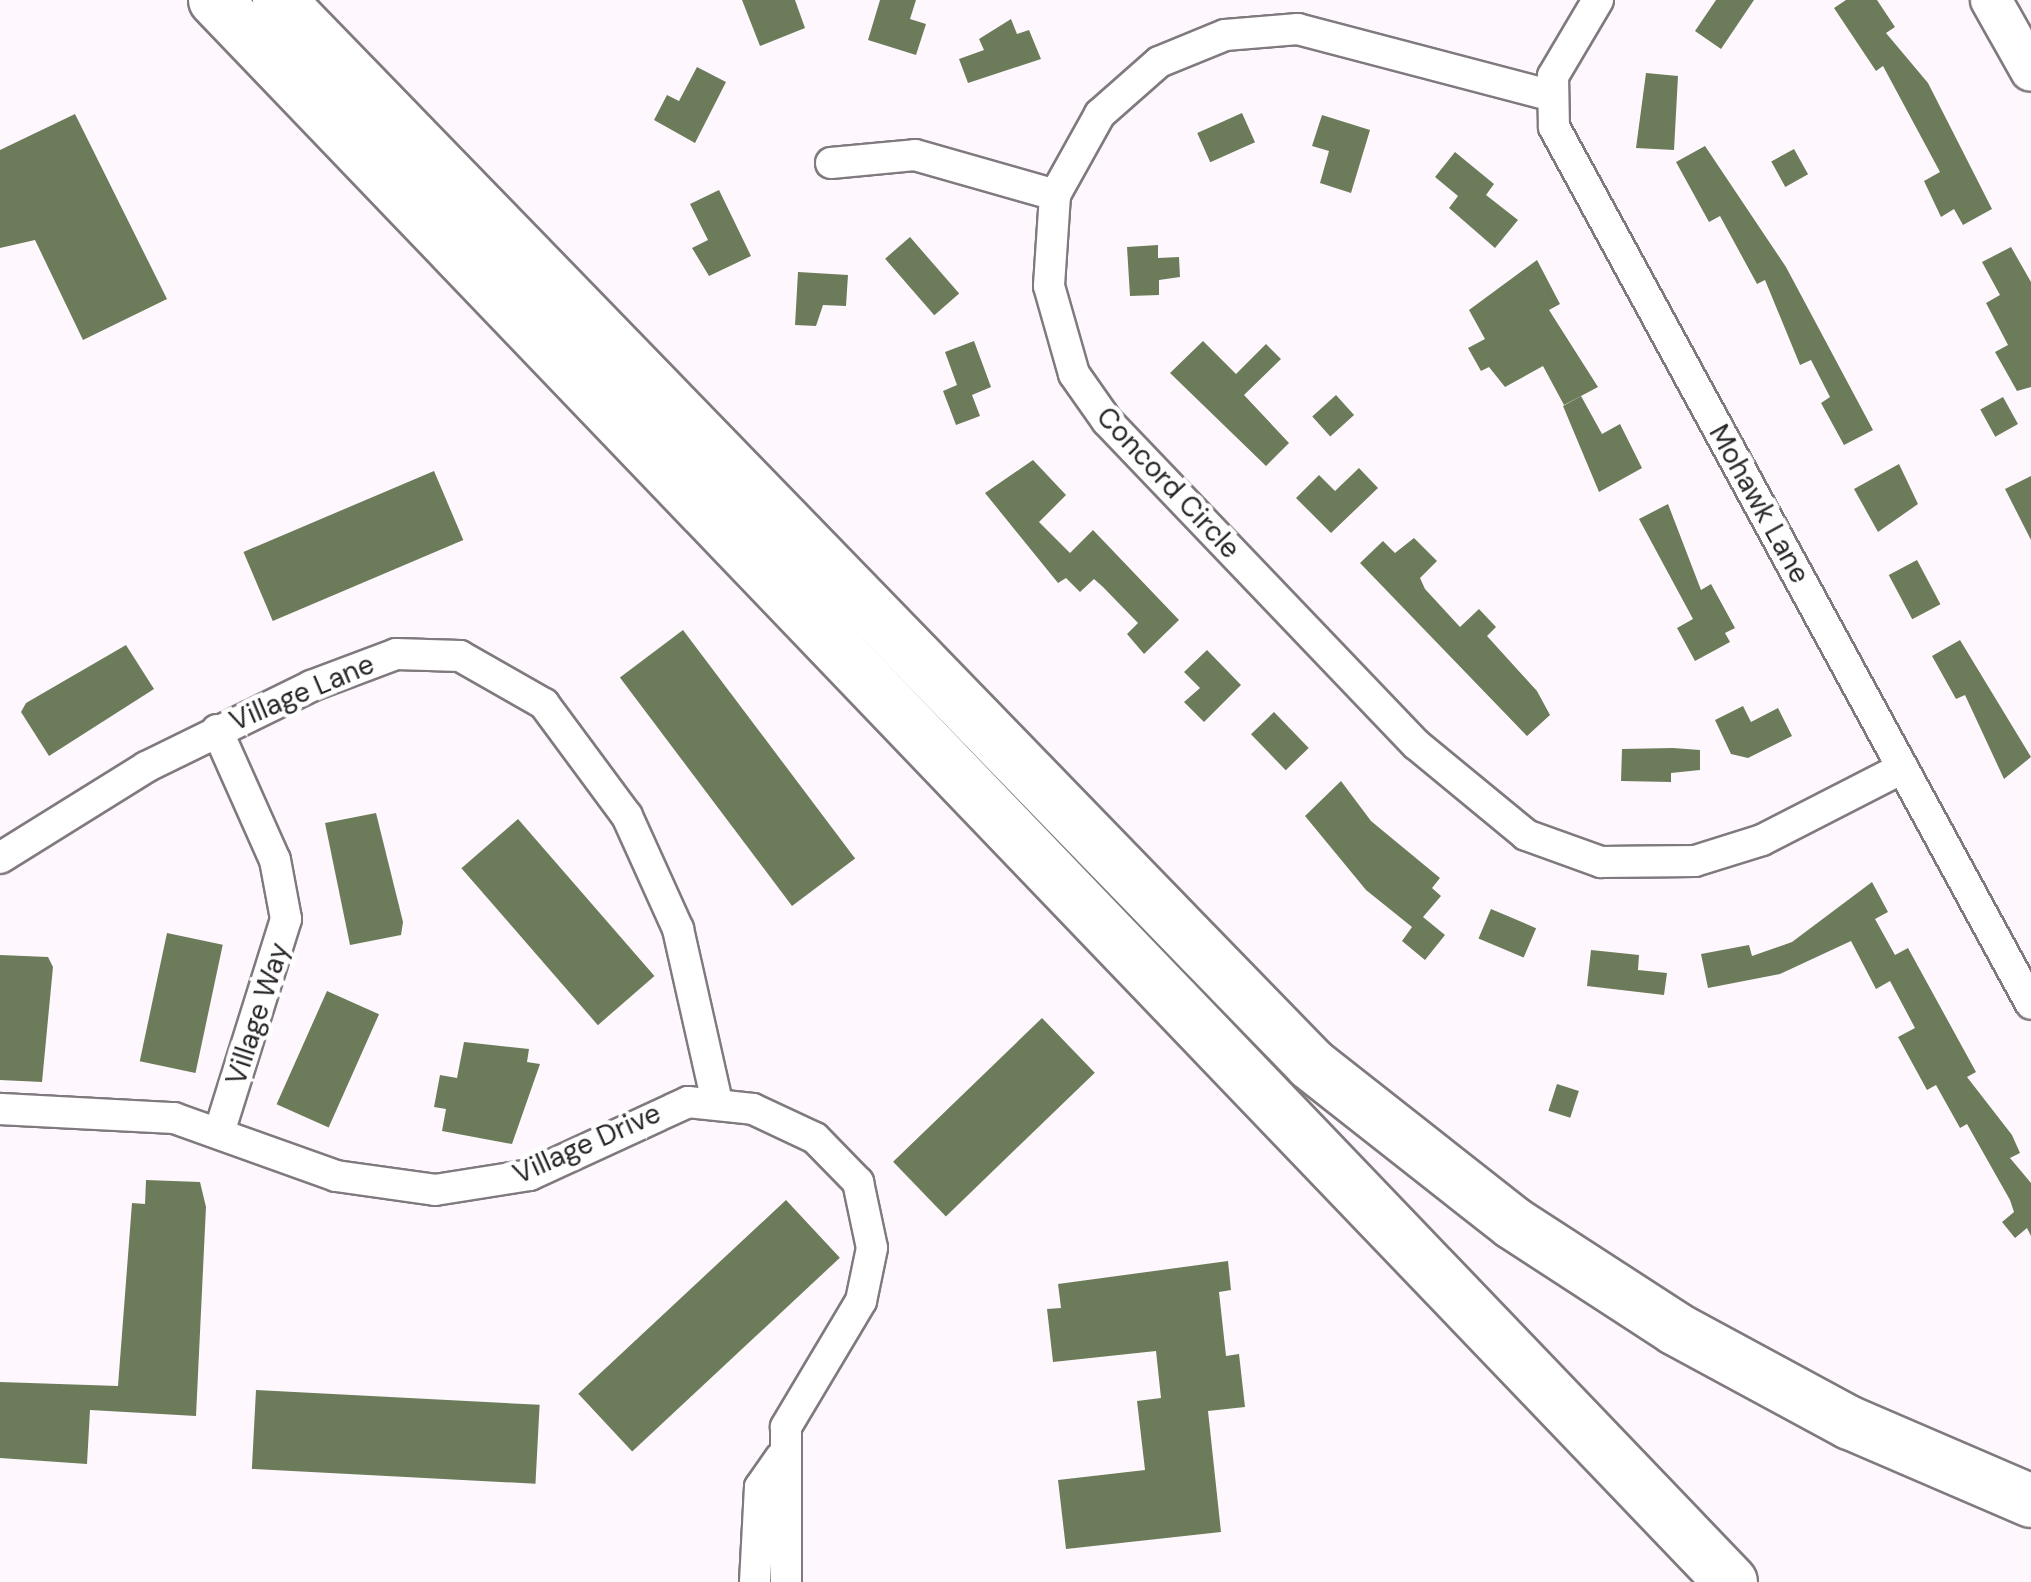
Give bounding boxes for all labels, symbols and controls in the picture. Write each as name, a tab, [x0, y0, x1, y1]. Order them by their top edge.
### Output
street label: Concord Circle	[1089, 400, 1247, 566]
street label: Mohawk Lane	[1702, 419, 1816, 589]
street label: Village Lane	[225, 648, 379, 738]
street label: Village Way	[219, 939, 297, 1089]
street label: Village Drive	[508, 1097, 666, 1191]

